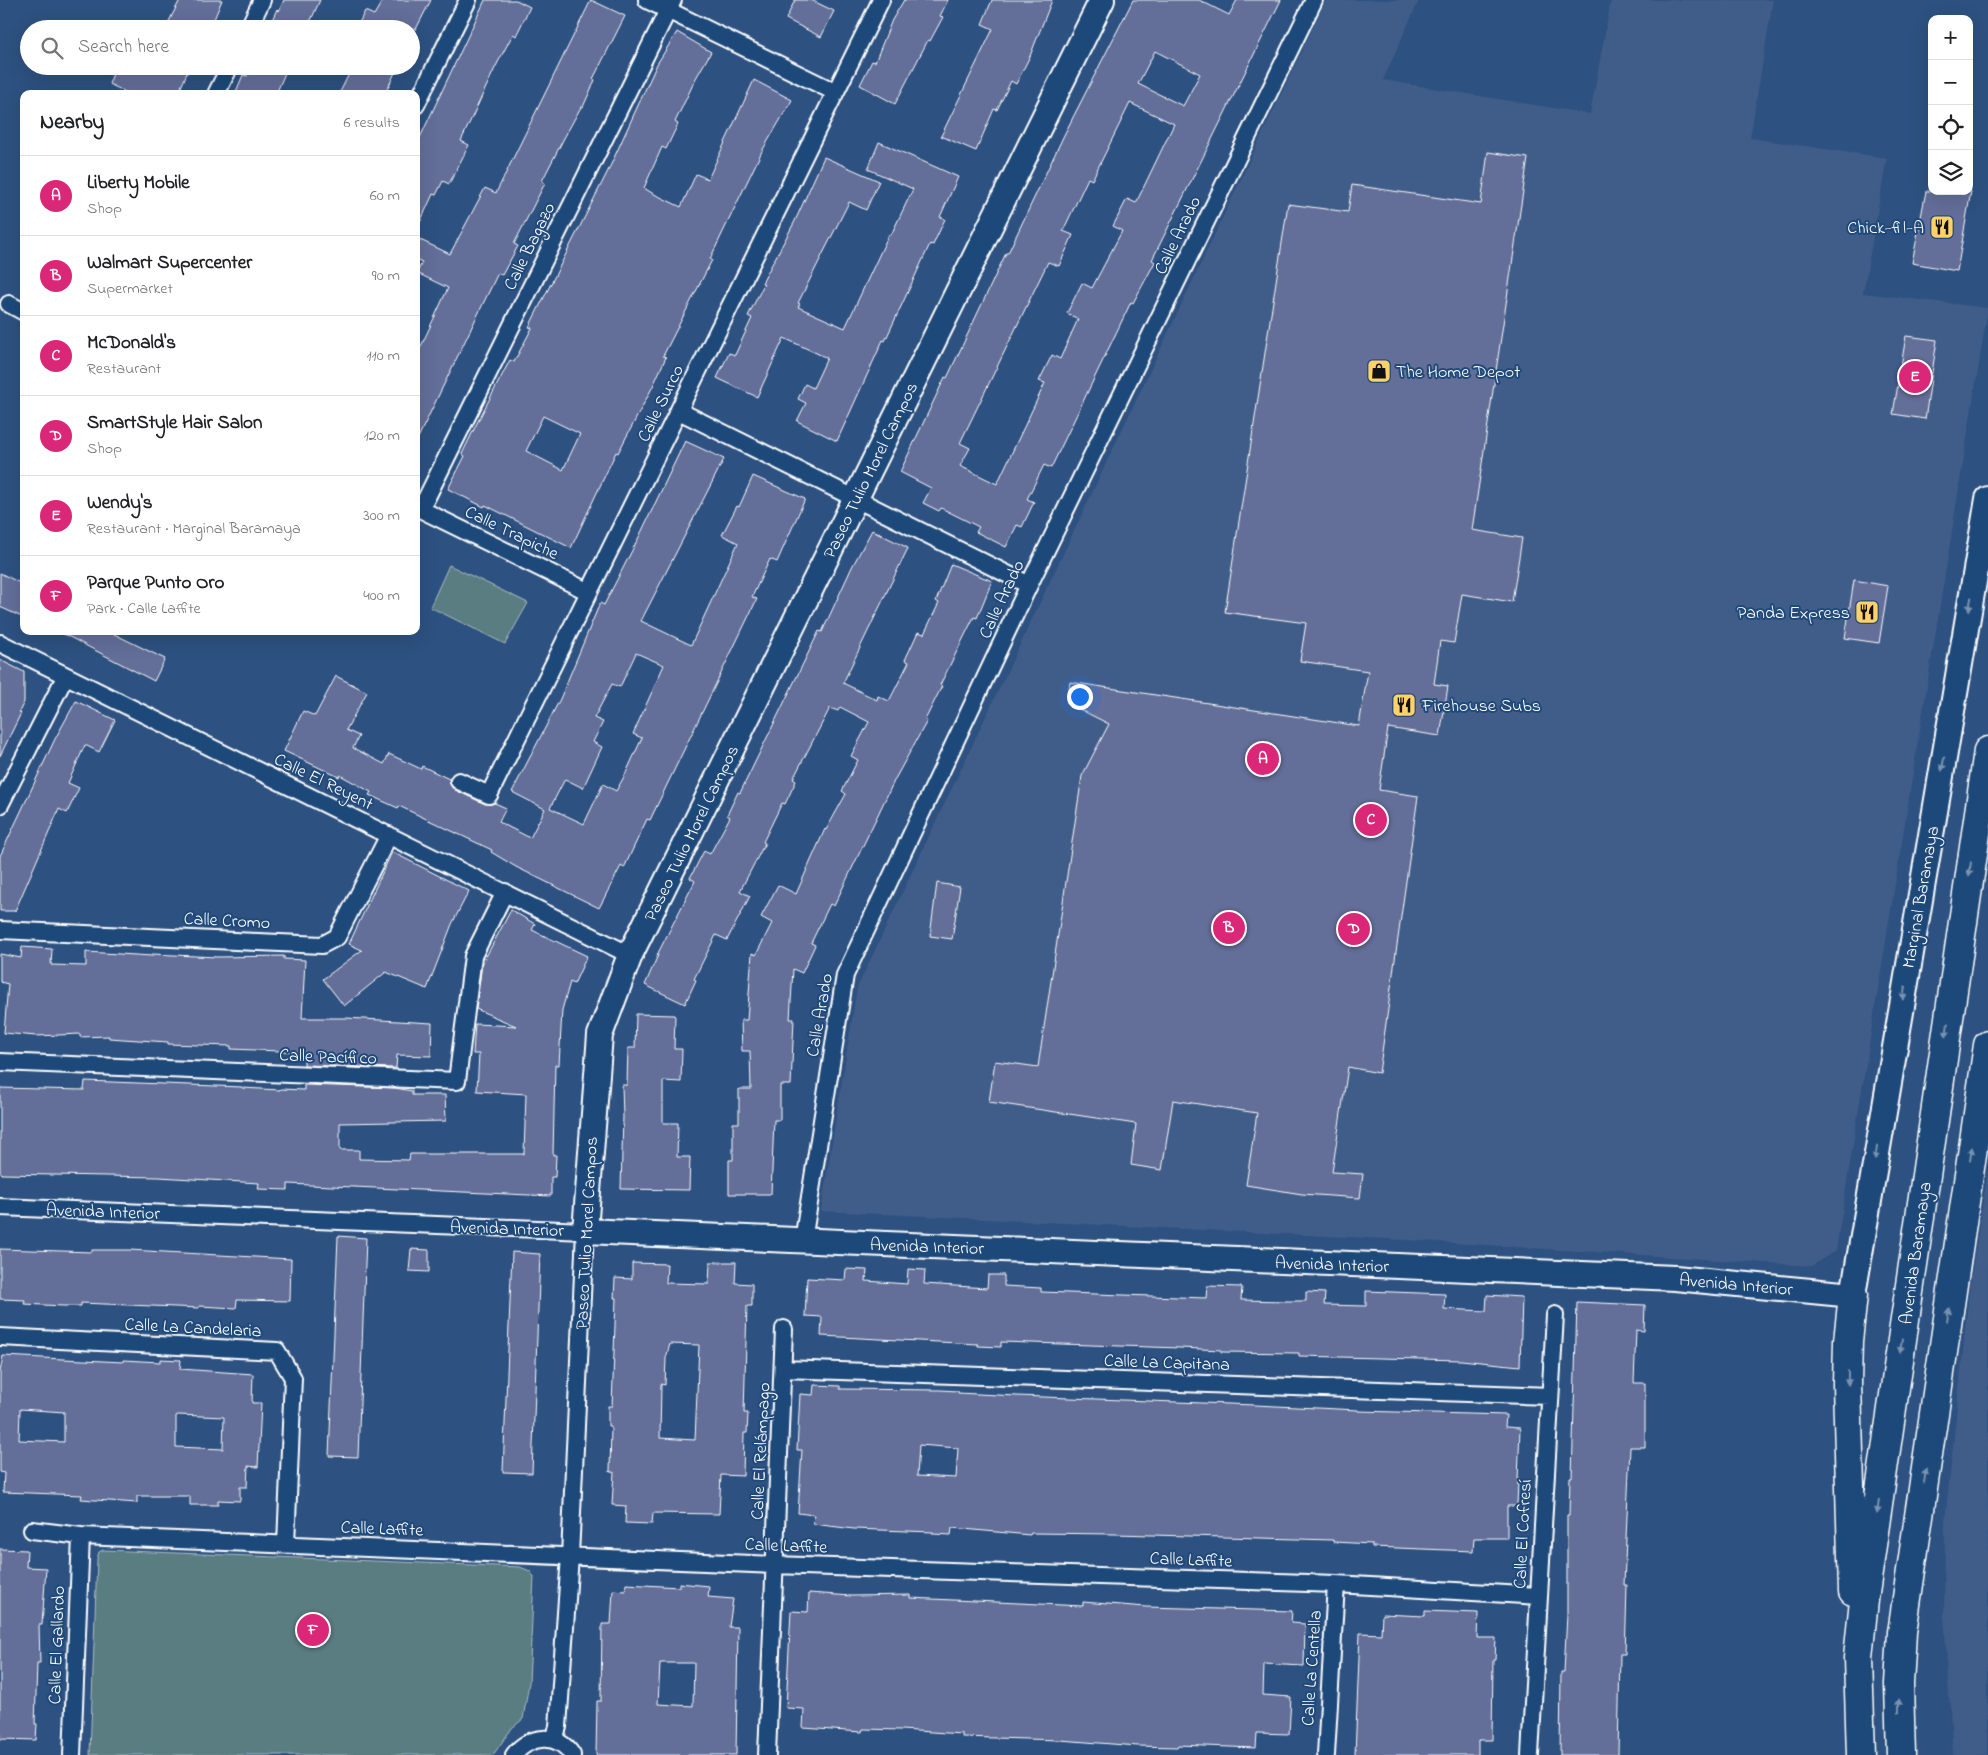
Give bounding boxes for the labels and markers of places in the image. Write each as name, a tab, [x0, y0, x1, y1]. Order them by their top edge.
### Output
restaurant icon: Chick-fil-A	[1929, 214, 1955, 240]
place label: Chick-fil-A	[1847, 216, 1924, 242]
shop icon: The Home Depot	[1366, 358, 1392, 384]
pin: E	[1899, 358, 1931, 396]
place label: The Home Depot	[1396, 360, 1520, 386]
restaurant icon: Panda Express	[1854, 599, 1880, 625]
place label: Panda Express	[1737, 601, 1850, 627]
restaurant icon: Firehouse Subs	[1391, 692, 1417, 718]
place label: Firehouse Subs	[1421, 694, 1541, 720]
pin: A	[1247, 740, 1279, 778]
pin: C	[1355, 801, 1387, 839]
pin: B	[1213, 909, 1245, 947]
pin: D	[1338, 910, 1370, 948]
pin: F	[297, 1611, 329, 1649]

